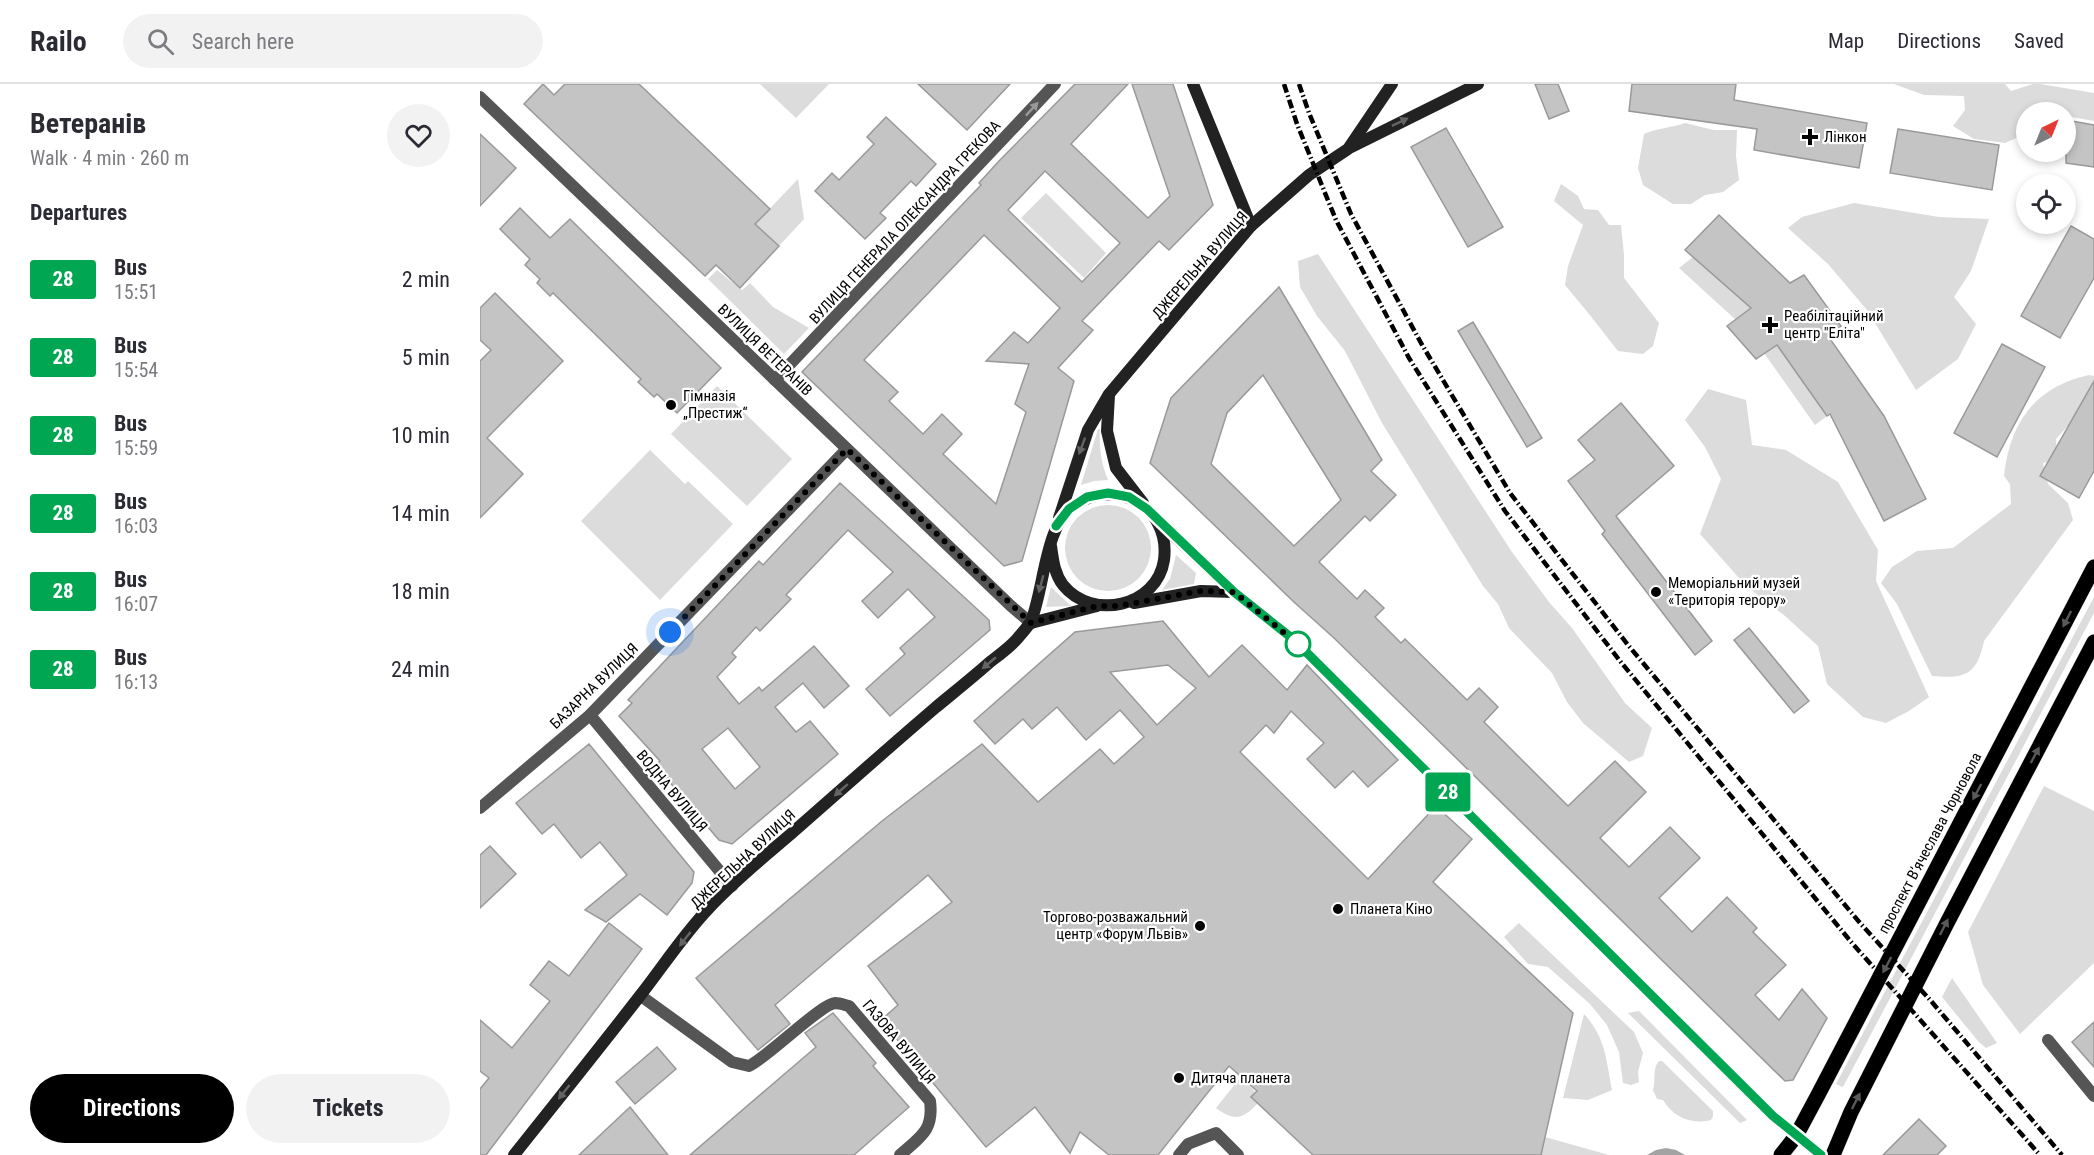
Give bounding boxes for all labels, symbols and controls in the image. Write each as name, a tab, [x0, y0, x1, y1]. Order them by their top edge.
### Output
search box	[123, 14, 543, 68]
text: Railo	[30, 25, 87, 58]
icon: search	[144, 25, 177, 58]
text: Search here	[192, 29, 294, 54]
text: Map	[1828, 29, 1864, 53]
text: Directions	[1897, 29, 1981, 53]
text: Saved	[2014, 29, 2064, 53]
one-way arrow	[1025, 102, 1038, 117]
north arrow	[2016, 102, 2076, 162]
map controls	[2016, 102, 2076, 234]
button: heart	[387, 104, 450, 167]
text: Ветеранів	[30, 107, 146, 140]
street label: ВУЛИЦЯ ГЕНЕРАЛА ОЛЕКСАНДРА ГРЕКОВА	[806, 116, 1004, 327]
one-way arrow	[1391, 118, 1409, 128]
marker: Лінкон	[1801, 128, 1819, 146]
place label: Лінкон	[1824, 128, 1867, 146]
text: Walk · 4 min · 260 m	[30, 146, 189, 170]
button: locate	[2016, 174, 2076, 234]
text: Departures	[30, 200, 127, 225]
street label: ДЖЕРЕЛЬНА ВУЛИЦЯ	[1148, 208, 1252, 322]
text: Bus	[114, 255, 147, 280]
text: 28	[52, 267, 74, 291]
text: 2 min	[402, 267, 450, 292]
text: 15:51	[114, 280, 158, 304]
street label: ВУЛИЦЯ ВЕТЕРАНІВ	[714, 300, 816, 400]
place label: Реабілітаційний центр "Еліта"	[1784, 307, 1884, 342]
marker: Реабілітаційний центр "Еліта"	[1761, 316, 1779, 334]
text: Bus	[114, 333, 147, 358]
text: 28	[52, 345, 74, 369]
text: 5 min	[402, 345, 450, 370]
text: 15:54	[114, 358, 158, 382]
place label: Гімназія „Престиж“	[683, 387, 748, 422]
marker: Гімназія „Престиж“	[664, 398, 678, 412]
text: Bus	[114, 411, 147, 436]
text: 28	[52, 423, 74, 447]
text: 10 min	[391, 423, 450, 448]
text: 15:59	[114, 436, 158, 460]
one-way arrow	[1077, 437, 1087, 455]
text: Bus	[114, 489, 147, 514]
text: 28	[52, 501, 74, 525]
text: 14 min	[391, 501, 450, 526]
text: 16:03	[114, 514, 158, 538]
text: Bus	[114, 567, 147, 592]
place label: Меморіальний музей «Територія терору»	[1668, 574, 1800, 609]
one-way arrow	[1036, 575, 1045, 593]
text: 28	[52, 579, 74, 603]
text: 18 min	[391, 579, 450, 604]
marker: Меморіальний музей «Територія терору»	[1649, 585, 1663, 599]
text: 16:07	[114, 592, 158, 616]
one-way arrow	[2062, 611, 2072, 628]
your location	[655, 617, 685, 647]
unlabelled marker	[1285, 631, 1311, 657]
street label: БАЗАРНА ВУЛИЦЯ	[546, 639, 642, 733]
text: Bus	[114, 645, 147, 670]
one-way arrow	[982, 656, 997, 669]
text: 28	[52, 657, 74, 681]
text: 24 min	[391, 657, 450, 682]
text: 16:13	[114, 670, 158, 694]
one-way arrow	[2030, 746, 2040, 763]
street label: ВОДНА ВУЛИЦЯ	[633, 747, 711, 835]
street label: проспект Вʼячеслава Чорновола	[1874, 749, 1986, 937]
line badge: 28	[1421, 772, 1475, 812]
text: 28	[1437, 780, 1459, 804]
one-way arrow	[834, 783, 849, 796]
one-way arrow	[1972, 783, 1982, 800]
street label: ДЖЕРЕЛЬНА ВУЛИЦЯ	[687, 806, 799, 912]
place label: Планета Кіно	[1350, 900, 1433, 918]
marker: Планета Кіно	[1331, 902, 1345, 916]
place label: Торгово-розважальний центр «Форум Львів»	[1043, 908, 1188, 943]
marker: Торгово-розважальний центр «Форум Львів»	[1193, 919, 1207, 933]
one-way arrow	[1940, 919, 1949, 936]
one-way arrow	[679, 931, 691, 946]
one-way arrow	[1882, 956, 1891, 973]
street label: ГАЗОВА ВУЛИЦЯ	[859, 996, 939, 1088]
place label: Дитяча планета	[1191, 1069, 1291, 1087]
marker: Дитяча планета	[1172, 1071, 1186, 1085]
button: Directions	[30, 1074, 234, 1143]
button: Tickets	[246, 1074, 450, 1143]
one-way arrow	[558, 1084, 571, 1100]
one-way arrow	[1852, 1093, 1861, 1110]

